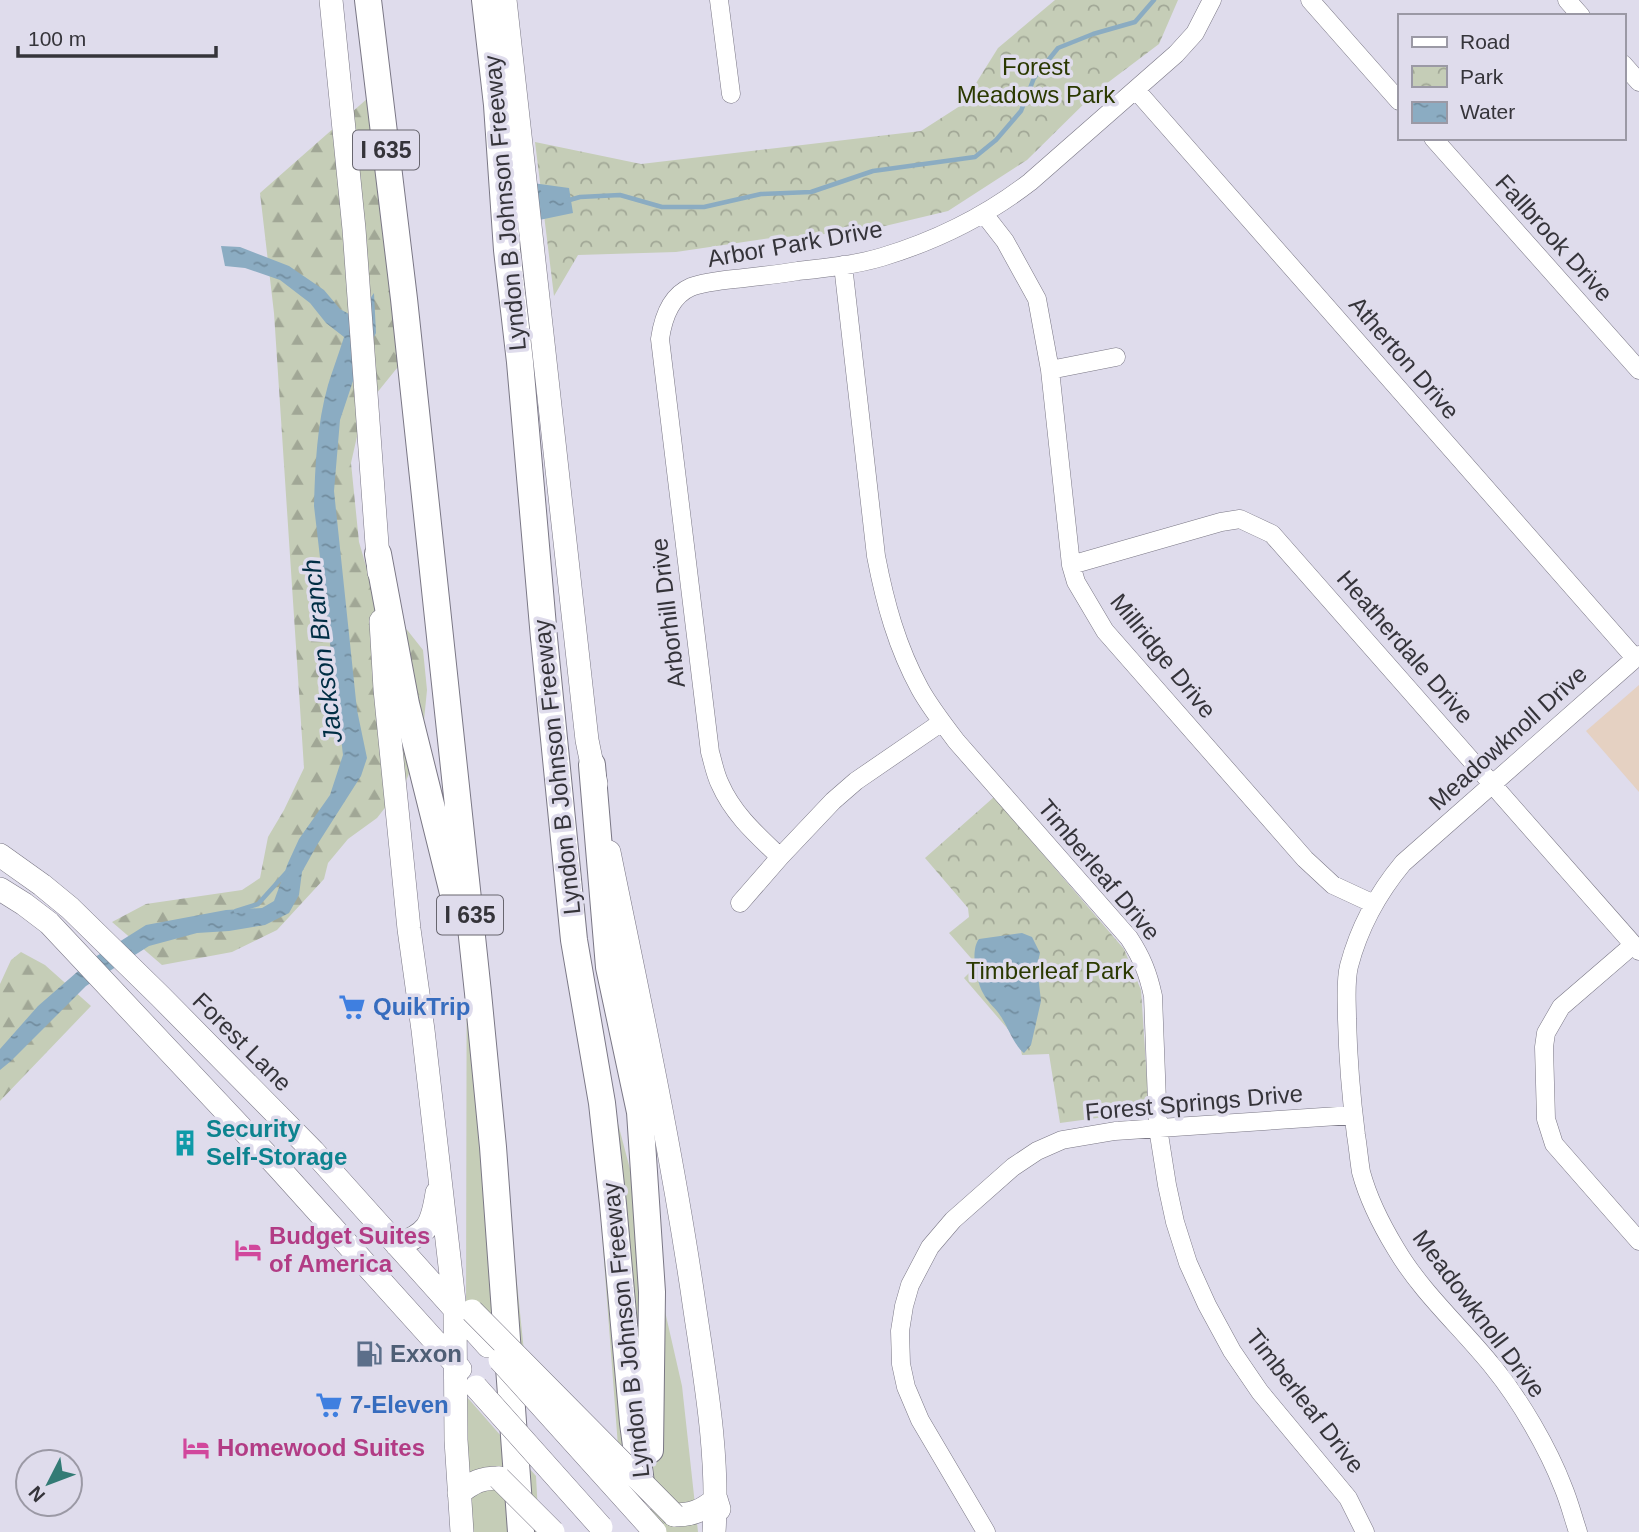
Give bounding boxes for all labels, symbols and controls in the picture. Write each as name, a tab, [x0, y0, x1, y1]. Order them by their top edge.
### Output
scale bar	[18, 14, 215, 58]
legend	[1398, 14, 1625, 140]
text: 100 m	[28, 27, 86, 50]
text: Road	[1460, 30, 1510, 53]
park label: Forest Meadows Park	[957, 53, 1116, 108]
street label: Lyndon B Johnson Freeway	[478, 54, 531, 352]
text: Park	[1460, 65, 1504, 88]
text: Water	[1460, 100, 1515, 123]
road number: I 635	[353, 130, 419, 169]
street label: Fallbrook Drive	[1490, 169, 1618, 307]
street label: Arbor Park Drive	[705, 215, 885, 272]
street label: Atherton Drive	[1344, 291, 1465, 424]
street label: Arborhill Drive	[645, 537, 690, 689]
water label: Jackson Branch	[296, 557, 348, 746]
street label: Heatherdale Drive	[1332, 565, 1479, 729]
street label: Millridge Drive	[1105, 588, 1222, 723]
street label: Lyndon B Johnson Freeway	[528, 618, 585, 916]
street label: Meadowknoll Drive	[1423, 660, 1592, 815]
street label: Timberleaf Drive	[1033, 794, 1166, 945]
road number: I 635	[437, 896, 503, 934]
park label: Timberleaf Park	[966, 957, 1135, 984]
street label: Forest Lane	[188, 987, 297, 1096]
supermarket icon: QuikTrip	[337, 992, 367, 1022]
place label: QuikTrip	[373, 993, 470, 1020]
street label: Forest Springs Drive	[1084, 1080, 1304, 1125]
place label: Security Self-Storage	[206, 1115, 347, 1170]
building icon: Security Self-Storage	[170, 1128, 200, 1158]
street label: Lyndon B Johnson Freeway	[597, 1181, 654, 1479]
place label: Budget Suites of America	[269, 1222, 430, 1277]
street label: Meadowknoll Drive	[1408, 1225, 1551, 1403]
hotel icon: Budget Suites of America	[233, 1235, 263, 1265]
street label: Timberleaf Drive	[1241, 1323, 1370, 1478]
fuel station icon: Exxon	[354, 1339, 384, 1369]
place label: Exxon	[390, 1340, 462, 1367]
supermarket icon: 7-Eleven	[314, 1390, 344, 1420]
place label: 7-Eleven	[350, 1391, 449, 1418]
hotel icon: Homewood Suites	[181, 1433, 211, 1463]
place label: Homewood Suites	[217, 1434, 425, 1461]
north arrow	[14, 1448, 84, 1518]
text: N	[24, 1482, 49, 1506]

